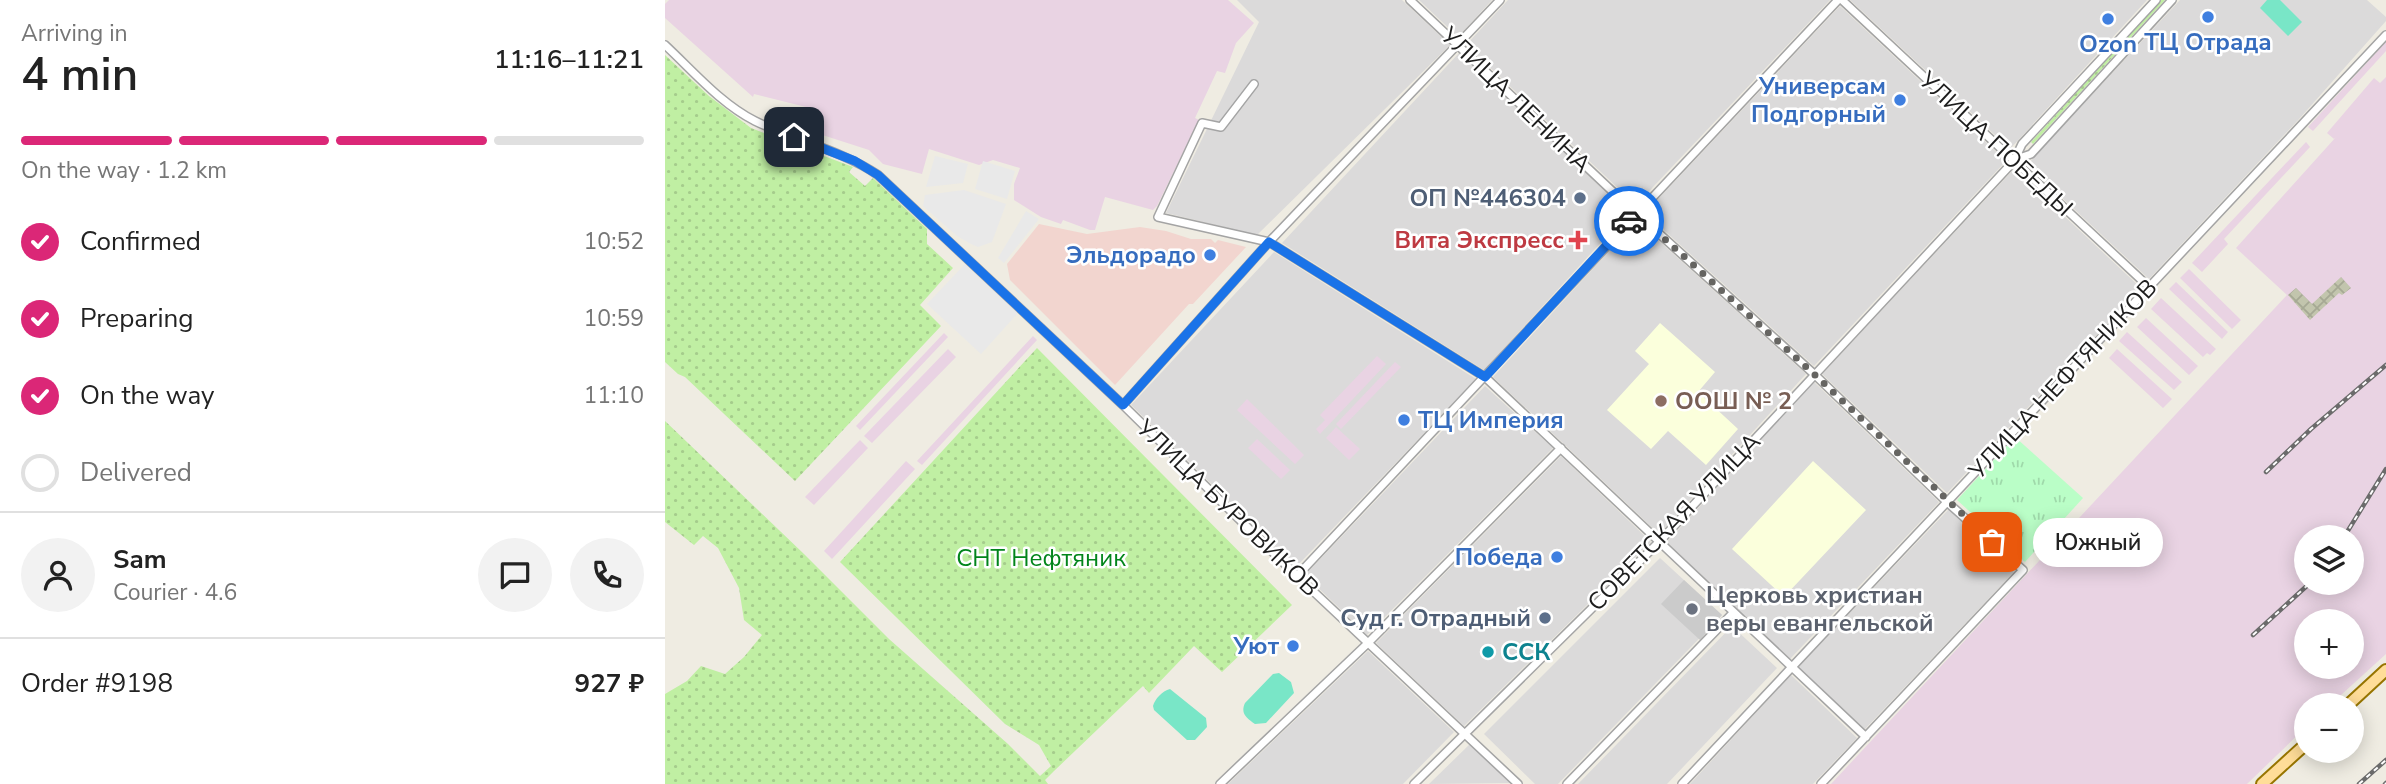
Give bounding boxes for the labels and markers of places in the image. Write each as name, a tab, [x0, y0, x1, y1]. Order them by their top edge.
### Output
marker: ТЦ Отрада	[2200, 9, 2216, 25]
marker: Ozon	[2100, 11, 2116, 27]
place label: ТЦ Отрада	[2144, 26, 2272, 58]
place label: Ozon	[2079, 28, 2137, 60]
place label: Универсам Подгорный	[1751, 70, 1886, 130]
marker: Универсам Подгорный	[1892, 92, 1908, 108]
pin	[764, 107, 824, 167]
place label: ОП №446304	[1409, 182, 1566, 214]
marker: ОП №446304	[1572, 190, 1588, 206]
place label: Вита Экспресс	[1394, 224, 1564, 256]
marker: Вита Экспресс	[1570, 232, 1586, 248]
place label: Эльдорадо	[1066, 239, 1196, 271]
marker: Эльдорадо	[1202, 247, 1218, 263]
place label: ООШ № 2	[1675, 385, 1792, 417]
marker: ООШ № 2	[1653, 393, 1669, 409]
place label: ТЦ Империя	[1418, 404, 1564, 436]
marker: ТЦ Империя	[1396, 412, 1412, 428]
pin	[1962, 512, 2022, 572]
callout: Южный	[2034, 518, 2163, 566]
place label: Победа	[1455, 541, 1543, 573]
marker: Победа	[1549, 549, 1565, 565]
place label: Церковь христиан веры евангельской	[1706, 579, 1934, 639]
marker: Церковь христиан веры евангельской	[1684, 601, 1700, 617]
place label: Суд г. Отрадный	[1340, 602, 1531, 634]
marker: Суд г. Отрадный	[1537, 610, 1553, 626]
place label: Уют	[1232, 630, 1280, 662]
place label: ССК	[1502, 636, 1551, 668]
marker: Уют	[1285, 638, 1301, 654]
marker: ССК	[1480, 644, 1496, 660]

